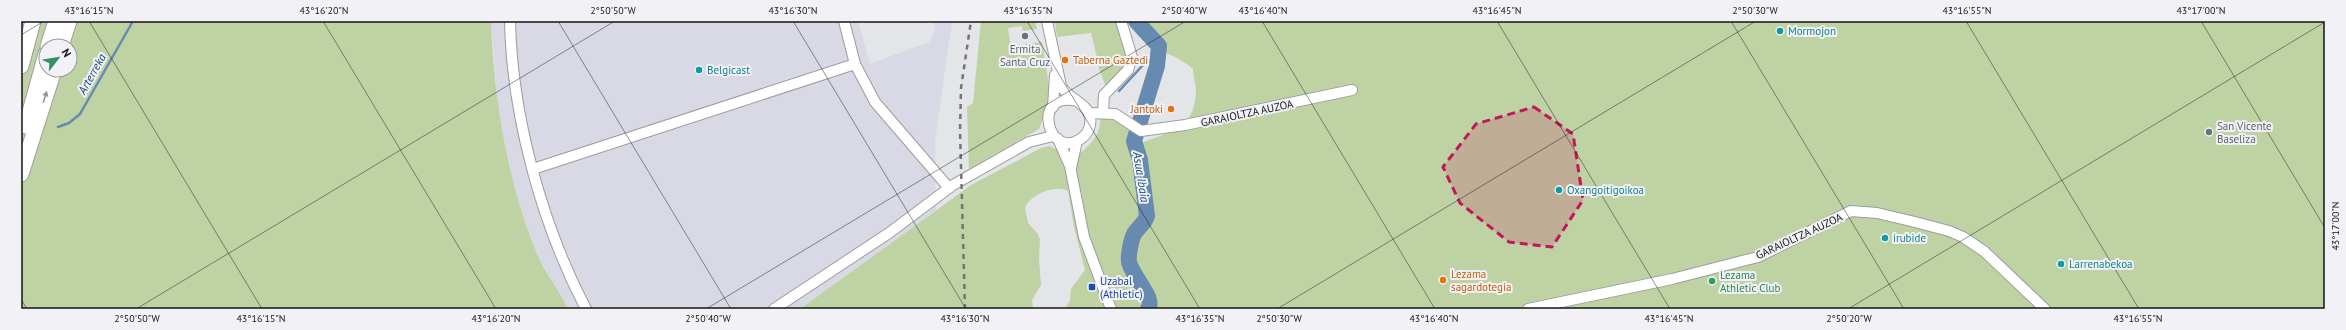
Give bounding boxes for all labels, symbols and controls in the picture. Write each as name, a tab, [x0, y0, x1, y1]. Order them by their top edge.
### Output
text: 43°16'15"N	[64, 4, 114, 17]
text: 43°16'20"N	[299, 4, 349, 17]
text: 2°50'50"W	[590, 4, 637, 17]
text: 43°16'30"N	[768, 4, 818, 17]
text: 43°16'35"N	[1003, 4, 1053, 17]
text: 2°50'40"W	[1161, 4, 1208, 17]
text: 43°16'40"N	[1238, 4, 1288, 17]
text: 43°16'45"N	[1472, 4, 1522, 17]
text: 2°50'30"W	[1732, 4, 1779, 17]
text: 43°16'55"N	[1942, 4, 1992, 17]
text: 43°17'00"N	[2176, 4, 2226, 17]
place label: Mormojon	[1788, 24, 1836, 38]
marker: Mormojon	[1775, 26, 1785, 36]
marker: Ermita Santa Cruz	[1020, 31, 1030, 41]
north arrow	[38, 38, 78, 78]
place label: Ermita Santa Cruz	[1000, 42, 1050, 69]
text: N	[59, 46, 74, 60]
water label: Arterreka	[74, 51, 109, 98]
place label: Taberna Gaztedi	[1073, 53, 1148, 67]
marker: Taberna Gaztedi	[1060, 55, 1070, 65]
place label: Belgicast	[707, 63, 750, 77]
marker: Belgicast	[694, 65, 704, 75]
one-way arrow	[42, 90, 48, 102]
street label: GARAIOLTZA AUZOA	[1199, 96, 1295, 130]
place label: Jantoki	[1130, 102, 1163, 116]
marker: Jantoki	[1166, 104, 1176, 114]
place label: San Vicente Baseliza	[2217, 119, 2272, 146]
marker: San Vicente Baseliza	[2204, 127, 2214, 137]
water label: Asua Ibaia	[1130, 150, 1153, 203]
place label: Oxangoitigoikoa	[1567, 183, 1644, 197]
marker: Oxangoitigoikoa	[1554, 185, 1564, 195]
text: 43°17'00"N	[2329, 201, 2342, 251]
street label: GARAIOLTZA AUZOA	[1753, 210, 1845, 262]
place label: irubide	[1893, 231, 1926, 245]
marker: irubide	[1880, 233, 1890, 243]
place label: Larrenabekoa	[2069, 257, 2132, 271]
marker: Larrenabekoa	[2056, 259, 2066, 269]
place label: Lezama sagardotegia	[1451, 267, 1511, 294]
place label: Lezama Athletic Club	[1720, 268, 1781, 295]
place label: Uzabal (Athletic)	[1100, 274, 1143, 301]
marker: Lezama sagardotegia	[1438, 275, 1448, 285]
marker: Lezama Athletic Club	[1707, 276, 1717, 286]
marker: Uzabal (Athletic)	[1087, 282, 1097, 292]
text: 2°50'50"W	[114, 312, 161, 325]
text: 43°16'15"N	[236, 312, 286, 325]
text: 43°16'20"N	[471, 312, 521, 325]
text: 2°50'40"W	[685, 312, 732, 325]
text: 43°16'30"N	[940, 312, 990, 325]
text: 43°16'35"N	[1175, 312, 1225, 325]
text: 2°50'30"W	[1256, 312, 1303, 325]
text: 43°16'40"N	[1409, 312, 1459, 325]
text: 43°16'45"N	[1644, 312, 1694, 325]
text: 2°50'20"W	[1826, 312, 1873, 325]
text: 43°16'55"N	[2113, 312, 2163, 325]

